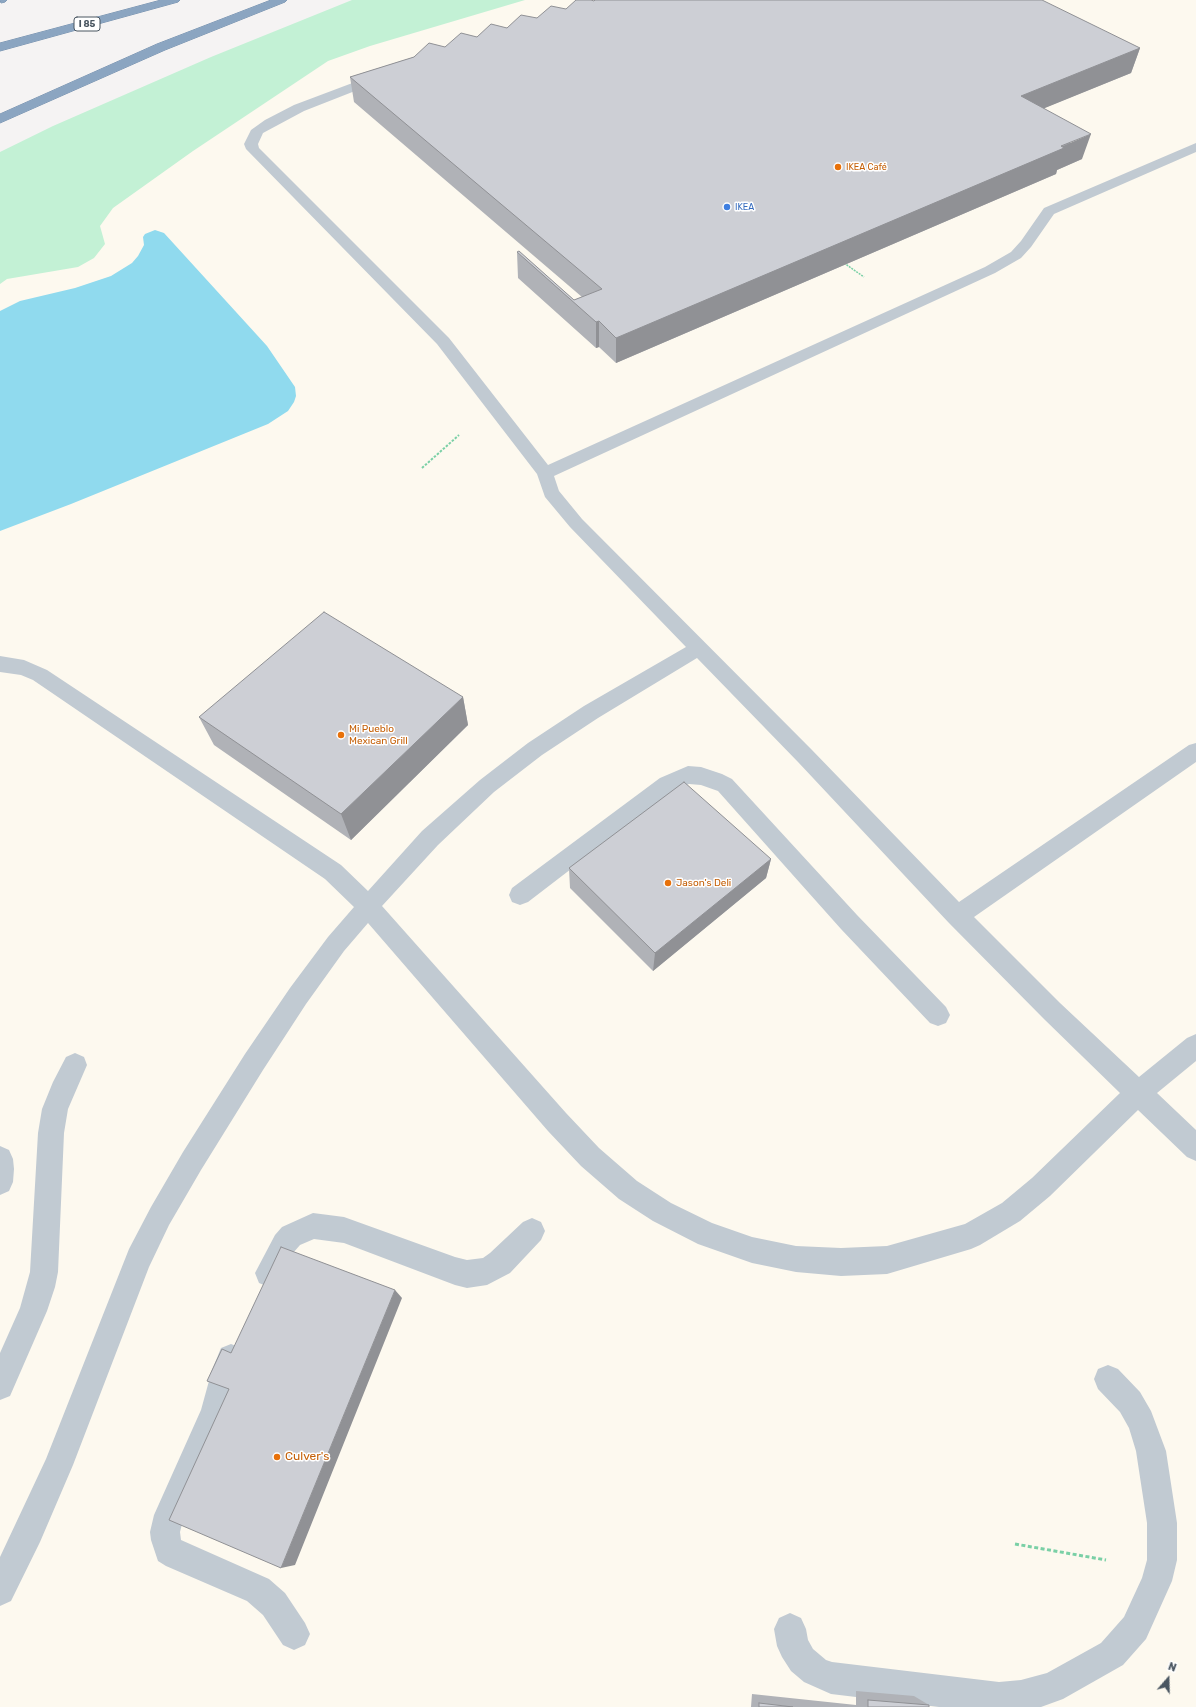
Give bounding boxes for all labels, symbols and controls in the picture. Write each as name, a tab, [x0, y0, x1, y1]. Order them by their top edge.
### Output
road number: I 85	[74, 17, 100, 31]
marker: IKEA Café	[833, 162, 843, 172]
place label: IKEA Café	[846, 162, 887, 172]
marker: IKEA	[722, 202, 732, 212]
place label: IKEA	[735, 202, 754, 212]
place label: Mi Pueblo Mexican Grill	[349, 723, 408, 746]
marker: Mi Pueblo Mexican Grill	[336, 730, 346, 740]
place label: Jason's Deli	[676, 877, 731, 889]
marker: Jason's Deli	[663, 878, 673, 888]
place label: Culver's	[285, 1450, 329, 1464]
marker: Culver's	[272, 1452, 282, 1462]
north arrow	[1148, 1659, 1188, 1699]
text: N	[1166, 1660, 1178, 1675]

